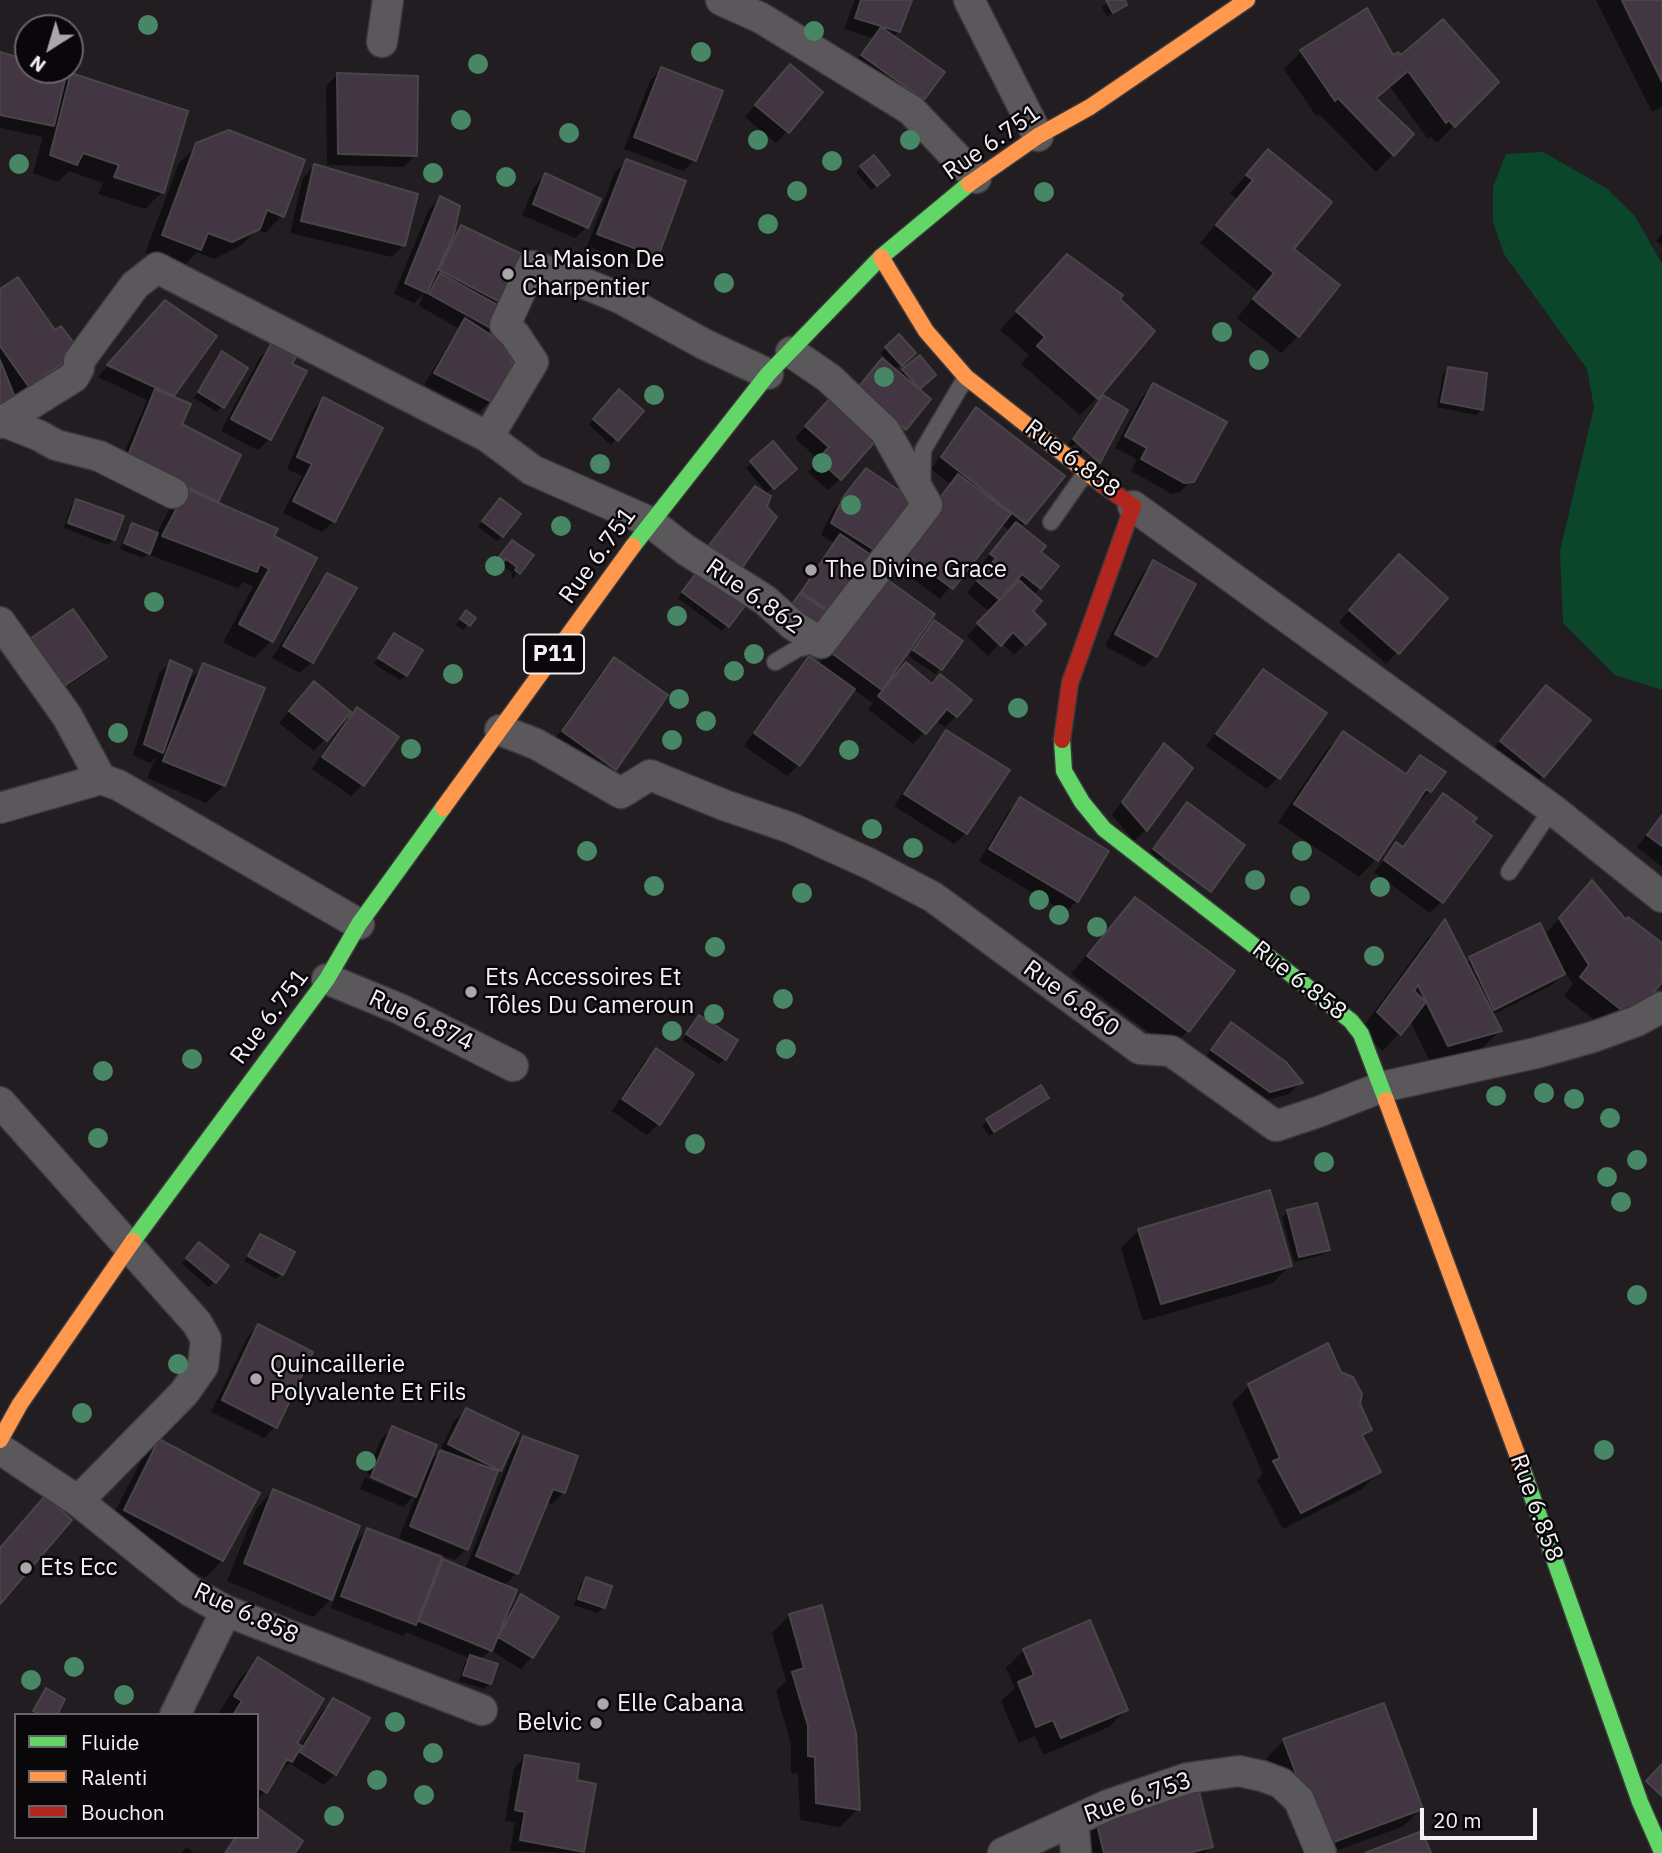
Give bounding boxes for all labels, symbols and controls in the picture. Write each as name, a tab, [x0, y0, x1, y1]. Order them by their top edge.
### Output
north arrow	[14, 14, 84, 84]
text: N	[25, 50, 50, 78]
street label: Rue 6.751	[938, 99, 1046, 187]
place label: La Maison De Charpentier	[522, 246, 664, 302]
marker: La Maison De Charpentier	[500, 266, 516, 282]
street label: Rue 6.858	[1019, 414, 1125, 504]
street label: Rue 6.751	[553, 502, 643, 610]
street label: Rue 6.862	[700, 553, 808, 641]
place label: The Divine Grace	[825, 556, 1007, 584]
marker: The Divine Grace	[803, 562, 819, 578]
road number: P11	[524, 634, 584, 674]
street label: Rue 6.858	[1246, 935, 1352, 1027]
street label: Rue 6.860	[1017, 954, 1125, 1044]
street label: Rue 6.751	[225, 964, 315, 1070]
place label: Ets Accessoires Et Tôles Du Cameroun	[485, 964, 694, 1020]
street label: Rue 6.874	[364, 984, 478, 1058]
marker: Ets Accessoires Et Tôles Du Cameroun	[463, 984, 479, 1000]
place label: Quincaillerie Polyvalente Et Fils	[270, 1351, 466, 1407]
marker: Quincaillerie Polyvalente Et Fils	[248, 1371, 264, 1387]
street label: Rue 6.858	[1503, 1450, 1569, 1566]
place label: Ets Ecc	[40, 1554, 118, 1582]
marker: Ets Ecc	[18, 1560, 34, 1576]
street label: Rue 6.858	[189, 1577, 303, 1651]
place label: Elle Cabana	[617, 1690, 744, 1718]
marker: Elle Cabana	[595, 1696, 611, 1712]
place label: Belvic	[517, 1709, 582, 1737]
legend	[14, 1713, 259, 1839]
marker: Belvic	[588, 1715, 604, 1731]
text: Fluide	[81, 1728, 139, 1756]
text: Ralenti	[81, 1763, 147, 1791]
street label: Rue 6.753	[1080, 1766, 1196, 1830]
scale bar	[1424, 1794, 1541, 1838]
text: Bouchon	[81, 1798, 165, 1826]
text: 20 m	[1433, 1806, 1482, 1834]

